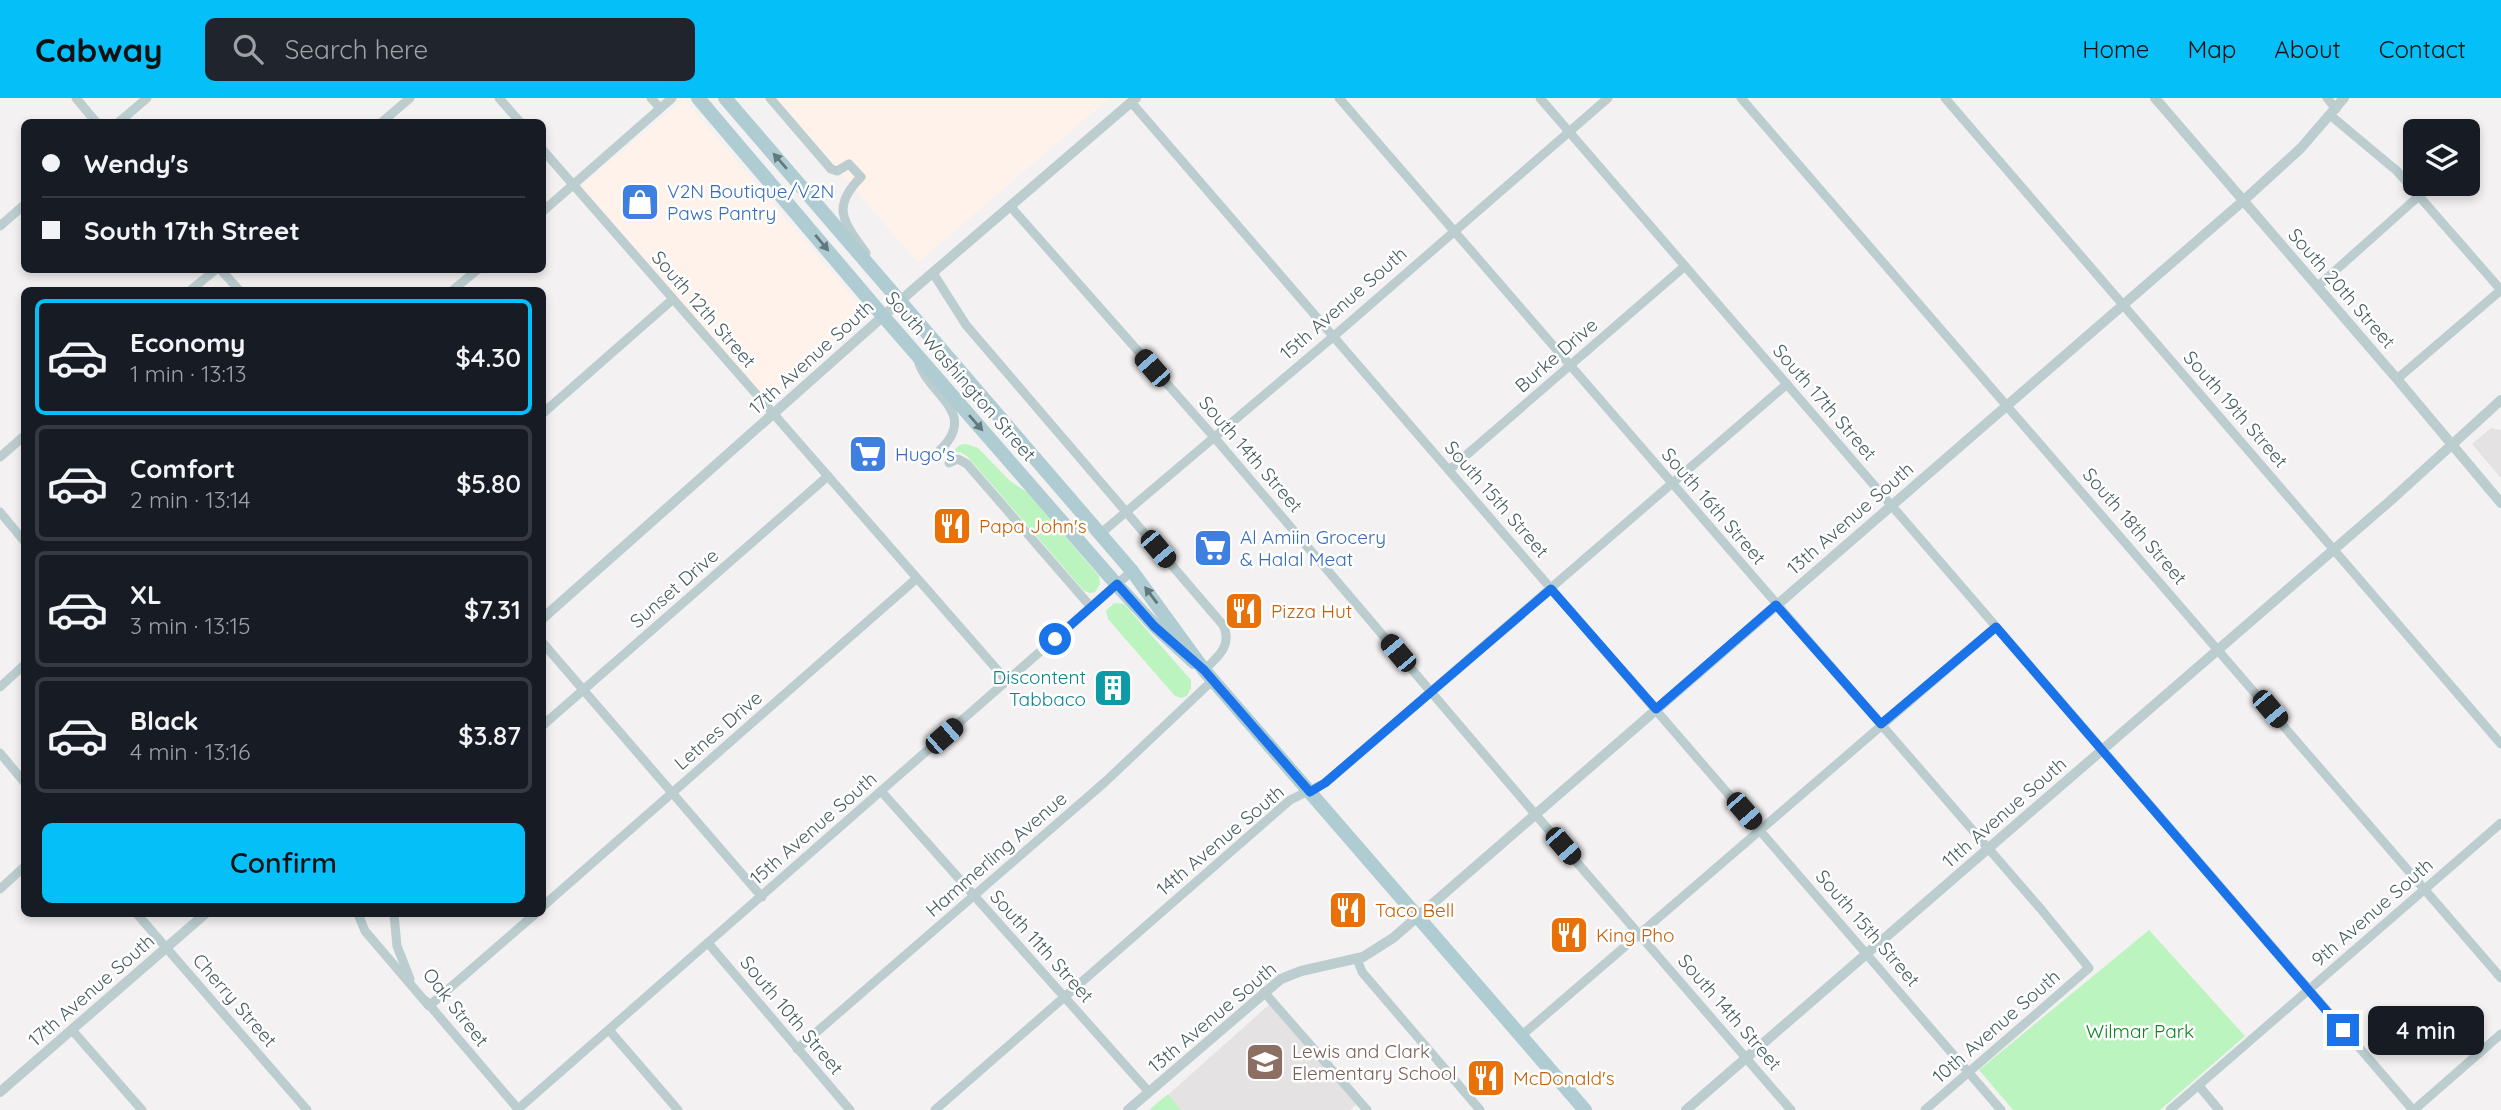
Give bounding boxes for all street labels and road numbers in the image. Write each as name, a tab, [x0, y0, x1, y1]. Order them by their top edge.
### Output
street label: South 20th Street	[2283, 223, 2401, 353]
street label: 15th Avenue South	[1275, 241, 1411, 365]
street label: South 12th Street	[647, 246, 761, 372]
street label: South Washington Street	[881, 286, 1041, 466]
street label: 17th Avenue South	[744, 295, 878, 419]
street label: Burke Drive	[1510, 313, 1602, 397]
street label: South 17th Street	[1768, 339, 1882, 465]
street label: South 19th Street	[2179, 346, 2293, 472]
street label: South 14th Street	[1194, 391, 1308, 517]
street label: South 15th Street	[1440, 436, 1554, 562]
street label: South 16th Street	[1657, 443, 1771, 569]
street label: 13th Avenue South	[1782, 457, 1918, 579]
street label: South 18th Street	[2078, 463, 2192, 589]
street label: Sunset Drive	[625, 543, 723, 633]
street label: Letnes Drive	[669, 685, 767, 775]
street label: 11th Avenue South	[1937, 751, 2071, 873]
street label: 15th Avenue South	[745, 766, 881, 890]
street label: 14th Avenue South	[1151, 780, 1289, 900]
street label: Hammerling Avenue	[920, 786, 1072, 922]
street label: 9th Avenue South	[2306, 853, 2438, 971]
street label: South 15th Street	[1811, 865, 1925, 991]
street label: South 11th Street	[985, 885, 1099, 1007]
street label: 17th Avenue South	[23, 929, 159, 1051]
street label: Cherry Street	[188, 948, 282, 1052]
street label: South 14th Street	[1673, 949, 1787, 1075]
street label: South 10th Street	[735, 951, 849, 1079]
street label: 13th Avenue South	[1143, 956, 1281, 1078]
street label: Oak Street	[418, 963, 494, 1051]
street label: 10th Avenue South	[1927, 964, 2065, 1088]

